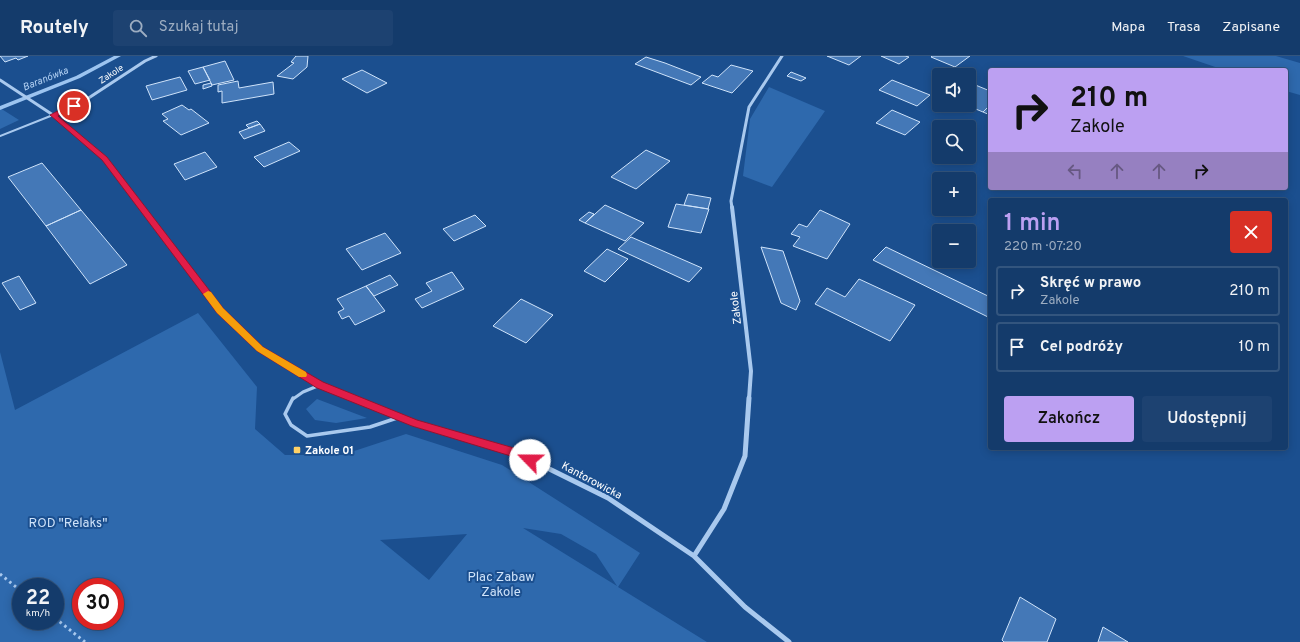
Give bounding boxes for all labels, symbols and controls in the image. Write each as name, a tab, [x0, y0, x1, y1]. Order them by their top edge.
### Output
search box	[113, 10, 393, 46]
text: Routely	[20, 16, 89, 40]
icon: search	[127, 17, 149, 39]
text: Szukaj tutaj	[159, 18, 238, 37]
text: Mapa	[1111, 19, 1145, 36]
text: Trasa	[1167, 19, 1200, 36]
text: Zapisane	[1222, 19, 1280, 36]
street label: Zakole	[97, 62, 126, 86]
water label: Baranówka	[21, 64, 71, 94]
map controls	[932, 68, 976, 268]
button: sound	[932, 68, 976, 112]
text: 210 m	[1070, 81, 1148, 117]
icon: right	[1004, 84, 1056, 136]
pin	[57, 89, 91, 123]
icon: arrive	[63, 95, 85, 117]
text: Zakole	[1070, 116, 1125, 139]
button: search	[932, 120, 976, 164]
icon: left	[1064, 160, 1086, 182]
icon: ahead	[1106, 160, 1128, 182]
icon: ahead	[1148, 160, 1170, 182]
icon: right	[1190, 160, 1212, 182]
button: +	[932, 172, 976, 216]
text: 1 min	[1004, 209, 1061, 239]
button: close	[1230, 211, 1272, 253]
button: −	[932, 224, 976, 268]
text: 220 m · 07:20	[1004, 239, 1082, 255]
text: Skręć w prawo	[1040, 274, 1141, 293]
icon: right	[1006, 280, 1028, 302]
text: 210 m	[1229, 282, 1270, 301]
street label: Zakole	[727, 290, 745, 325]
text: Zakole	[1040, 293, 1079, 309]
icon: arrive	[1006, 336, 1028, 358]
text: Cel podróży	[1040, 338, 1123, 357]
text: 10 m	[1239, 338, 1270, 357]
button: Zakończ	[1004, 396, 1134, 442]
button: Udostępnij	[1142, 396, 1272, 442]
position arrow	[509, 439, 551, 481]
place label: Zakole 01	[305, 444, 354, 458]
marker: Zakole 01	[292, 445, 302, 455]
street label: Kantorowicka	[559, 459, 624, 503]
park label: ROD "Relaks"	[29, 516, 107, 532]
park label: Plac Zabaw Zakole	[468, 570, 534, 601]
speed limit sign: 30	[72, 578, 124, 630]
text: 22	[26, 586, 50, 612]
text: km/h	[26, 607, 50, 620]

